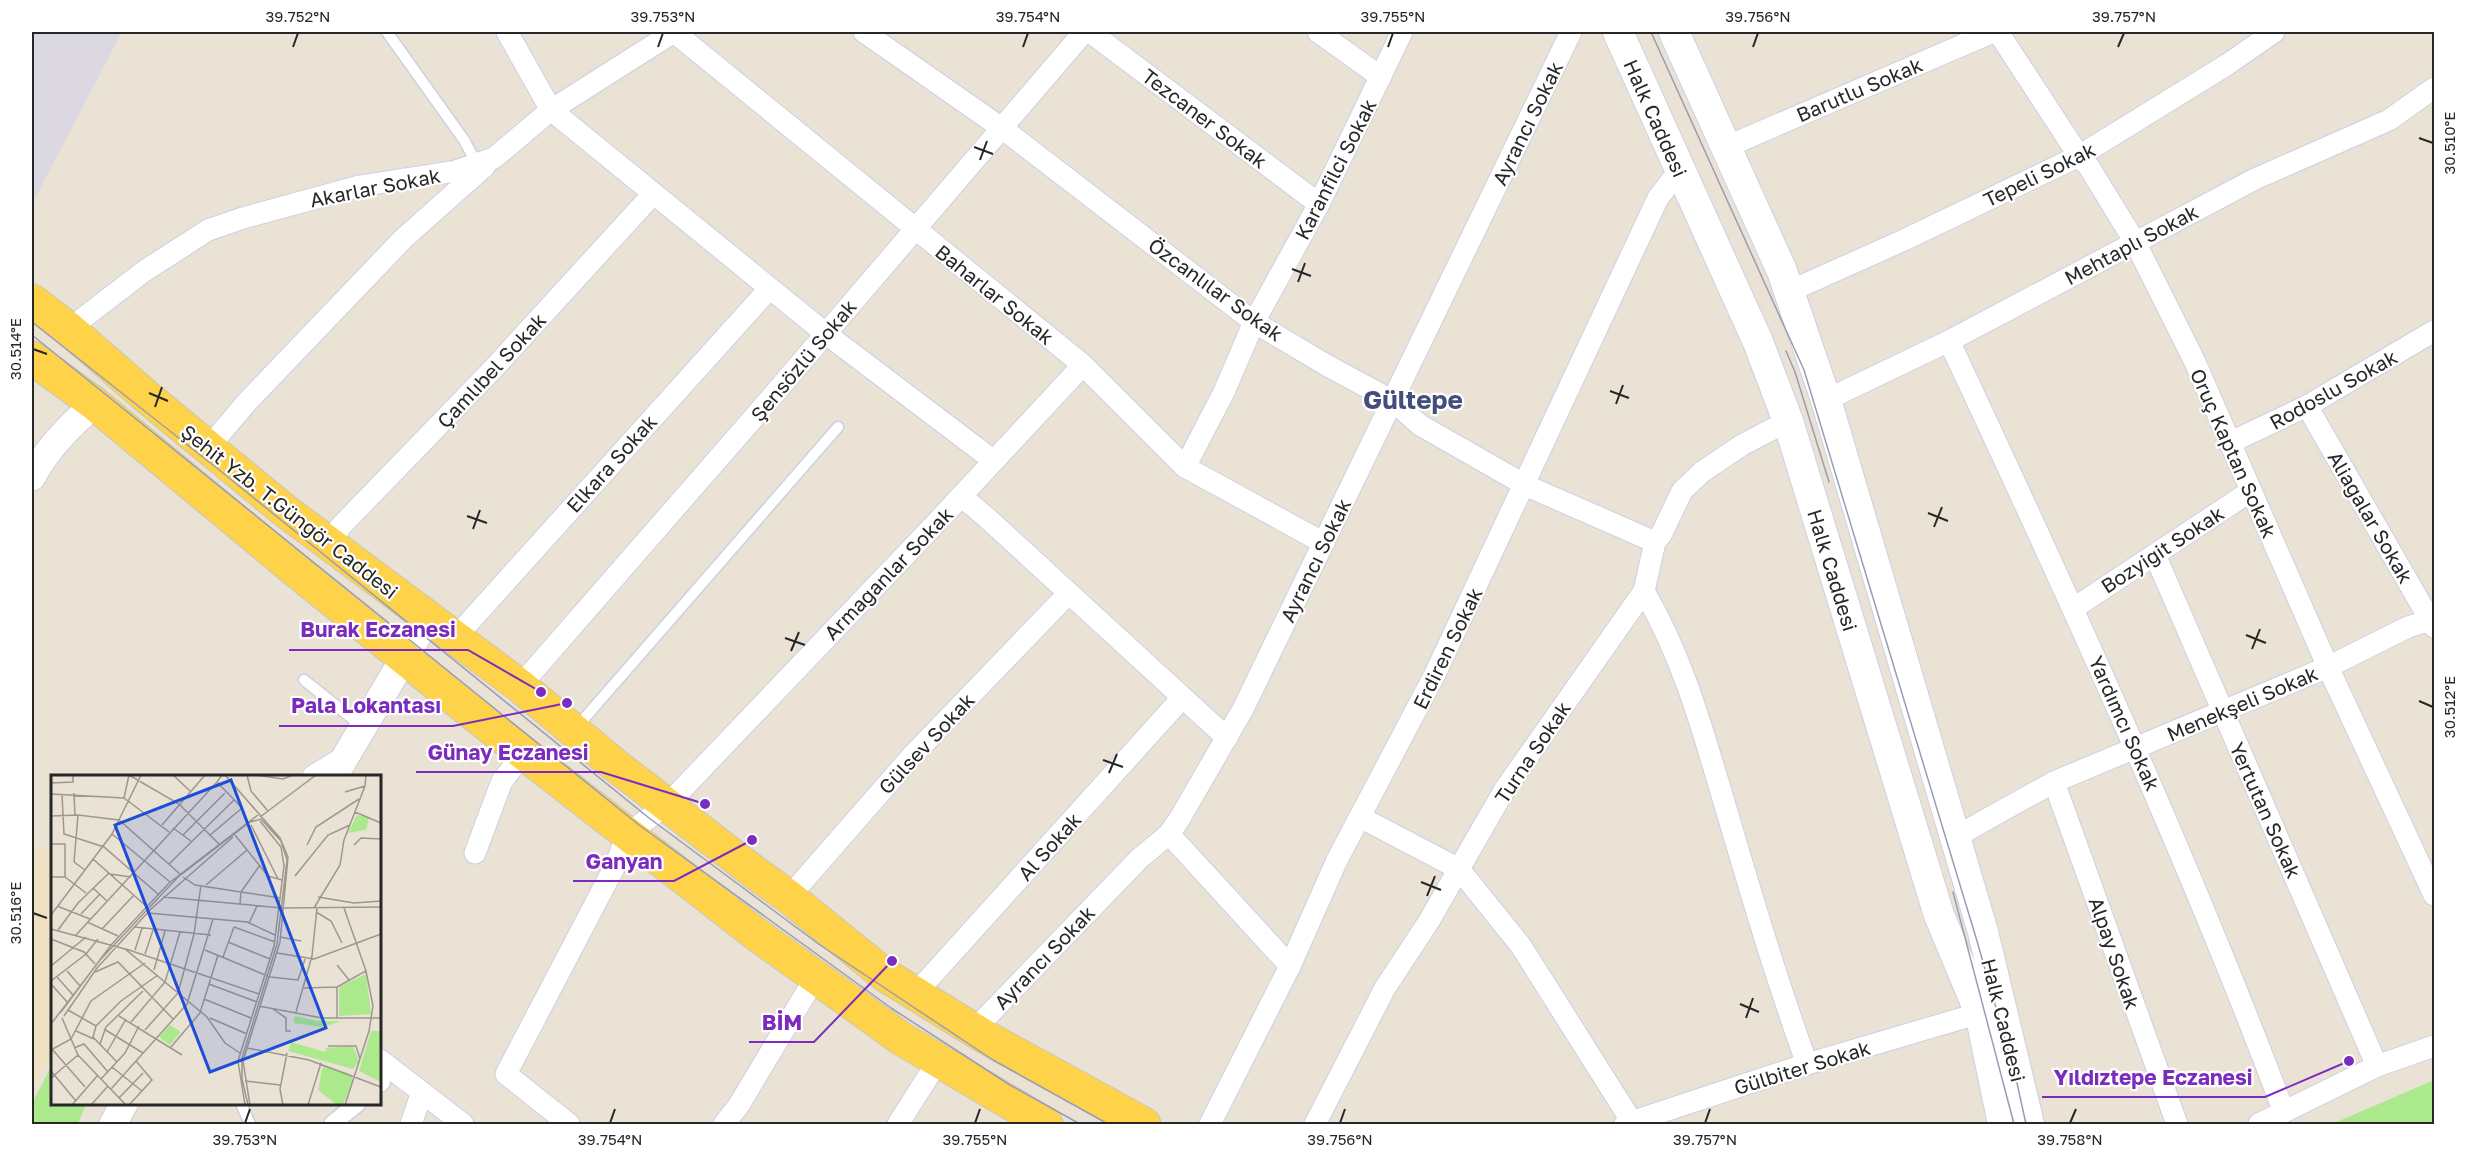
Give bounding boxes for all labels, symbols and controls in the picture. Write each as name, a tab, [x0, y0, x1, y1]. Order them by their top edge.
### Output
text: 39.752°N	[266, 7, 330, 25]
text: 39.753°N	[630, 7, 696, 25]
text: 39.754°N	[996, 7, 1060, 25]
text: 39.755°N	[1361, 7, 1425, 25]
text: 39.756°N	[1725, 7, 1791, 25]
text: 39.757°N	[2092, 7, 2156, 25]
street label: Barutlu Sokak	[1792, 52, 1926, 126]
street label: Halk Caddesi	[1619, 55, 1693, 181]
street label: Ayrancı Sokak	[1487, 57, 1567, 189]
street label: Tezcaner Sokak	[1138, 63, 1272, 173]
street label: Karanfilci Sokak	[1289, 95, 1381, 243]
text: 30.510°E	[2440, 112, 2458, 174]
street label: Tepeli Sokak	[1979, 137, 2099, 211]
street label: Akarlar Sokak	[308, 163, 442, 211]
street label: Mehtaplı Sokak	[2060, 199, 2202, 289]
street label: Özcanlılar Sokak	[1144, 232, 1288, 346]
street label: Baharlar Sokak	[931, 239, 1059, 349]
street label: Şensözlü Sokak	[745, 294, 861, 426]
street label: Çamlıbel Sokak	[432, 308, 550, 432]
text: 30.514°E	[6, 318, 24, 380]
street label: Rodoslu Sokak	[2265, 344, 2401, 434]
street label: Oruç Kaptan Sokak	[2186, 365, 2282, 541]
district label: Gültepe	[1363, 384, 1463, 415]
street label: Elkara Sokak	[561, 409, 661, 517]
street label: Şehit Yzb. T.Güngör Caddesi	[177, 419, 403, 603]
street label: Aliağalar Sokak	[2323, 447, 2419, 587]
street label: Ayrancı Sokak	[1275, 494, 1355, 626]
street label: Bozyiğit Sokak	[2096, 500, 2228, 598]
street label: Armağanlar Sokak	[819, 502, 957, 644]
street label: Halk Caddesi	[1803, 506, 1863, 634]
street label: Erdiren Sokak	[1407, 583, 1487, 713]
callout: Burak Eczanesi	[289, 611, 468, 650]
text: Burak Eczanesi	[300, 616, 456, 642]
street label: Yardımcı Sokak	[2085, 652, 2165, 794]
street label: Menekşeli Sokak	[2163, 660, 2321, 746]
text: 30.512°E	[2440, 676, 2458, 738]
callout: Pala Lokantası	[279, 687, 453, 726]
street label: Gülsev Sokak	[873, 688, 979, 798]
text: Pala Lokantası	[291, 692, 441, 718]
street label: Turna Sokak	[1489, 697, 1575, 807]
callout: Günay Eczanesi	[416, 733, 601, 772]
street label: Yertutan Sokak	[2225, 738, 2307, 882]
text: Günay Eczanesi	[428, 739, 588, 765]
inset map	[51, 775, 381, 1105]
street label: Al Sokak	[1012, 807, 1086, 885]
callout: Ganyan	[573, 842, 674, 881]
text: Ganyan	[586, 848, 662, 874]
text: 30.516°E	[6, 882, 24, 944]
street label: Alpay Sokak	[2085, 894, 2145, 1012]
street label: Ayrancı Sokak	[989, 900, 1099, 1014]
street label: Halk Caddesi	[1977, 956, 2031, 1084]
callout: BİM	[749, 1003, 814, 1042]
text: BİM	[762, 1009, 802, 1035]
street label: Gülbiter Sokak	[1731, 1035, 1873, 1099]
callout: Yıldıztepe Eczanesi	[2042, 1058, 2265, 1097]
text: Yıldıztepe Eczanesi	[2054, 1064, 2253, 1090]
text: 39.753°N	[212, 1130, 278, 1148]
text: 39.754°N	[578, 1130, 642, 1148]
text: 39.755°N	[943, 1130, 1007, 1148]
text: 39.756°N	[1307, 1130, 1373, 1148]
text: 39.757°N	[1673, 1130, 1737, 1148]
text: 39.758°N	[2037, 1130, 2103, 1148]

